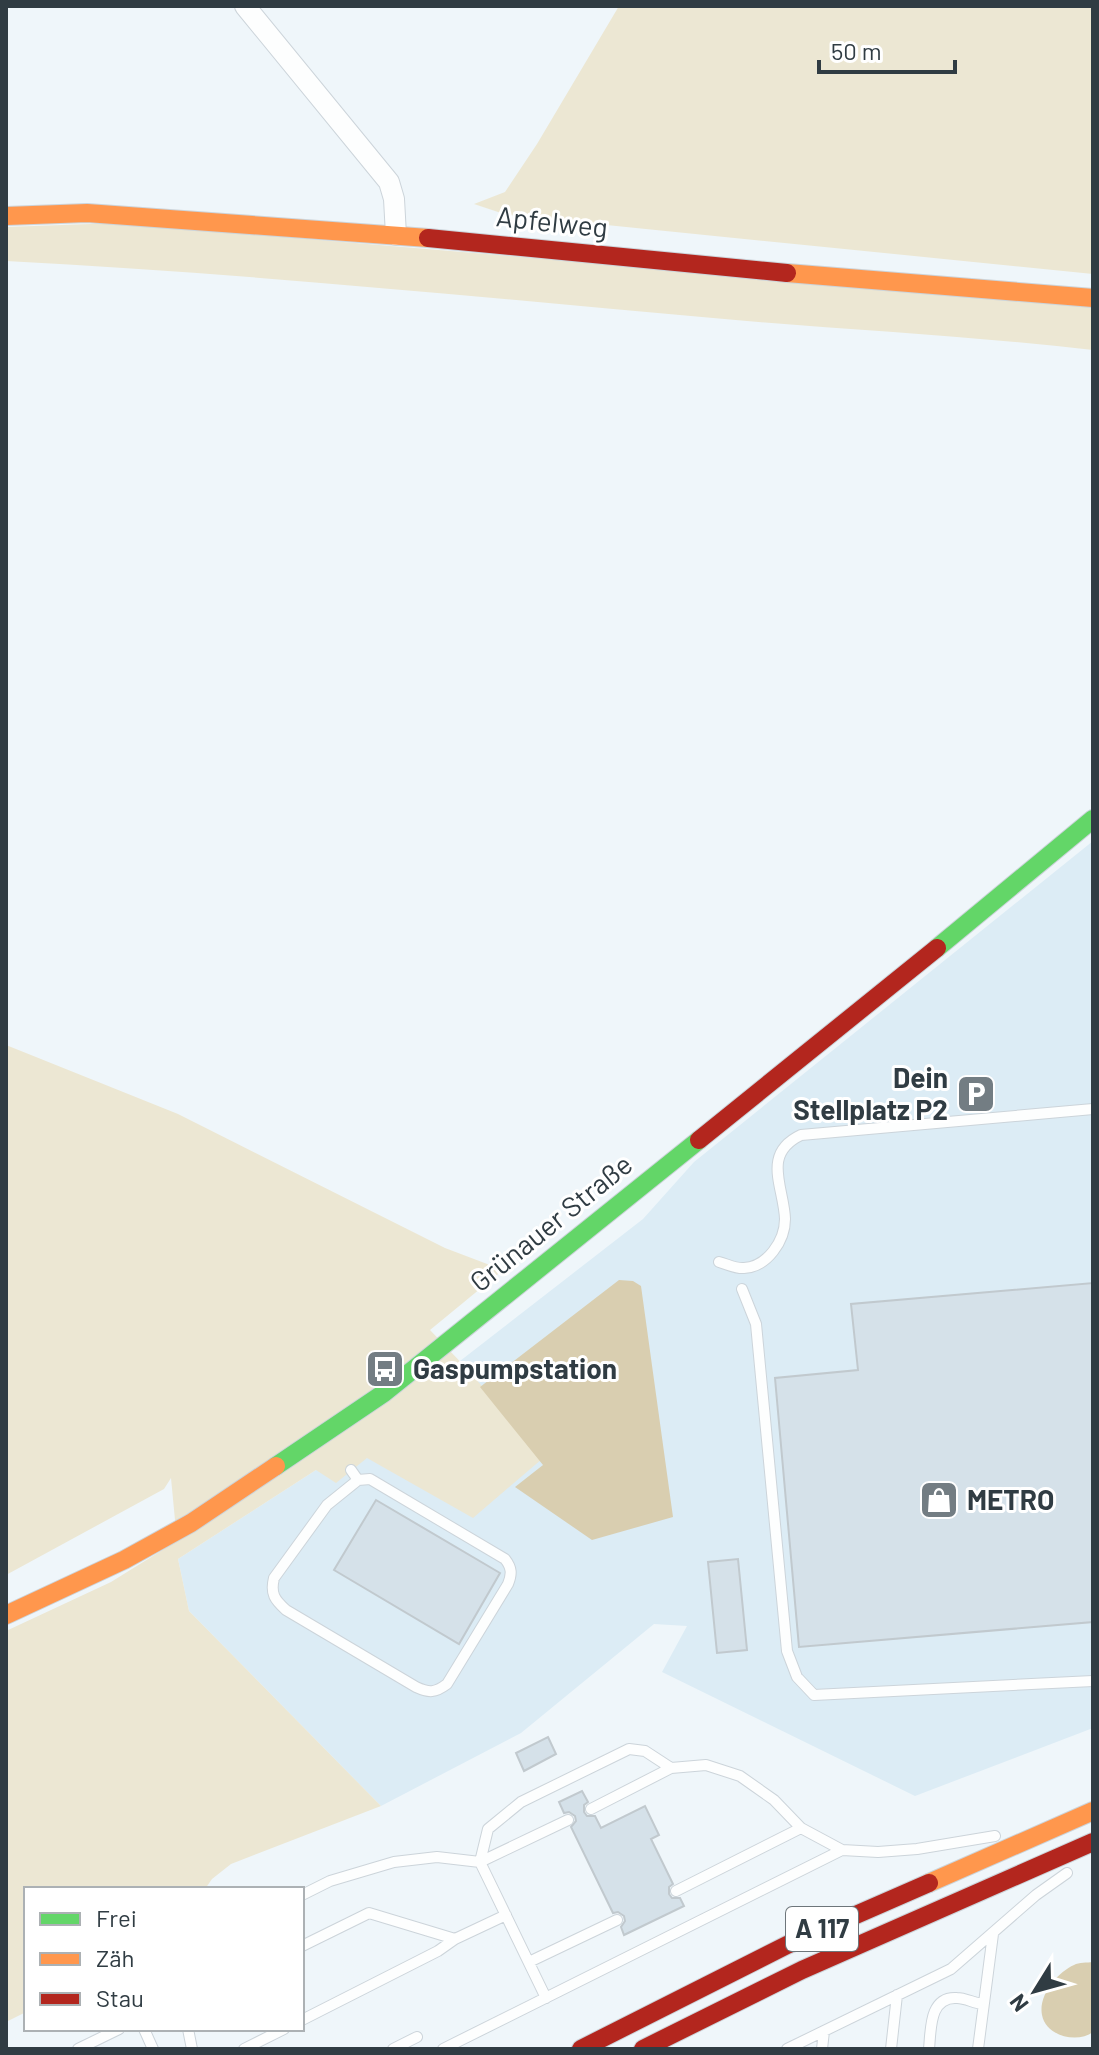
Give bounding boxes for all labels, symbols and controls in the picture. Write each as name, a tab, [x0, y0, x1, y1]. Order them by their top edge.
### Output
scale bar	[819, 24, 955, 74]
text: 50 m	[831, 36, 882, 65]
street label: Apfelweg	[495, 198, 610, 244]
place label: Dein Stellplatz P2	[793, 1060, 948, 1126]
parking icon: Dein Stellplatz P2	[955, 1073, 997, 1115]
street label: Grünauer Straße	[462, 1146, 638, 1298]
bus stop icon: Gaspumpstation	[364, 1348, 406, 1390]
place label: Gaspumpstation	[413, 1351, 617, 1385]
shop icon: METRO	[918, 1479, 960, 1521]
place label: METRO	[967, 1482, 1054, 1516]
legend	[24, 1887, 304, 2031]
text: Frei	[96, 1903, 137, 1932]
road number: A 117	[786, 1907, 858, 1951]
text: Zäh	[96, 1943, 134, 1972]
north arrow	[995, 1951, 1075, 2031]
text: Stau	[96, 1983, 144, 2012]
text: N	[1003, 1990, 1033, 2017]

